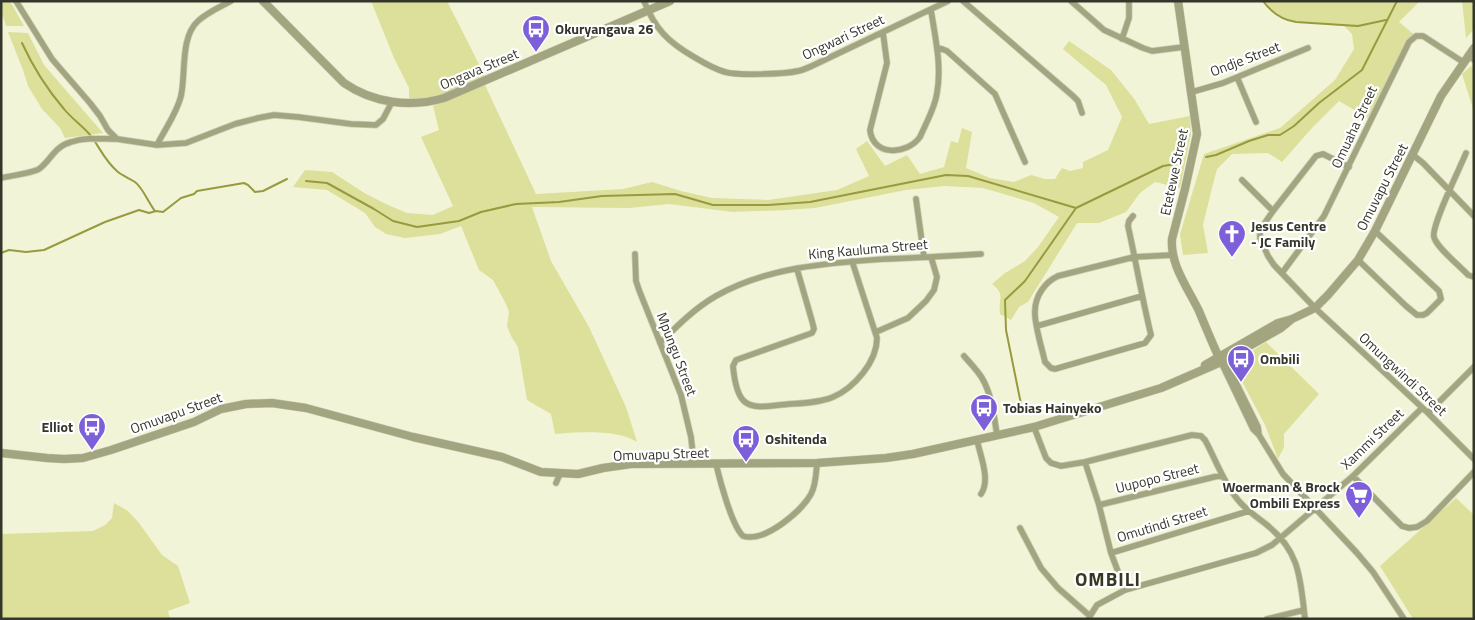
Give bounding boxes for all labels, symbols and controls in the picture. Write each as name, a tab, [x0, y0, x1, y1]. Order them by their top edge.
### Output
street label: Ongwari Street	[798, 8, 887, 65]
bus stop icon: Okuryangava 26	[521, 14, 551, 53]
place label: Okuryangava 26	[555, 18, 654, 39]
street label: Ondje Street	[1207, 36, 1283, 82]
street label: Ongava Street	[436, 42, 522, 95]
street label: Omuaha Street	[1325, 82, 1382, 172]
street label: Etetewe Street	[1154, 126, 1193, 217]
street label: Omuvapu Street	[1350, 139, 1413, 234]
place label: Jesus Centre - JC Family	[1251, 215, 1326, 252]
church icon: Jesus Centre - JC Family	[1217, 219, 1247, 258]
street label: King Kauluma Street	[807, 233, 929, 264]
street label: Mpungu Street	[652, 309, 703, 399]
street label: Omungwindi Street	[1354, 327, 1452, 420]
bus stop icon: Ombili	[1226, 344, 1256, 383]
place label: Ombili	[1260, 348, 1300, 369]
street label: Omuvapu Street	[127, 386, 225, 439]
bus stop icon: Tobias Hainyeko	[969, 393, 999, 432]
place label: Tobias Hainyeko	[1003, 397, 1101, 418]
street label: Xammi Street	[1335, 403, 1408, 474]
bus stop icon: Elliot	[77, 412, 107, 451]
place label: Elliot	[42, 416, 73, 437]
bus stop icon: Oshitenda	[731, 424, 761, 463]
place label: Oshitenda	[765, 428, 827, 449]
street label: Omuvapu Street	[613, 441, 709, 466]
street label: Uupopo Street	[1113, 457, 1201, 498]
place label: Woermann & Brock Ombili Express	[1222, 476, 1341, 513]
supermarket icon: Woermann & Brock Ombili Express	[1344, 480, 1374, 519]
street label: Omutindi Street	[1114, 500, 1210, 547]
district label: OMBILI	[1075, 564, 1141, 593]

